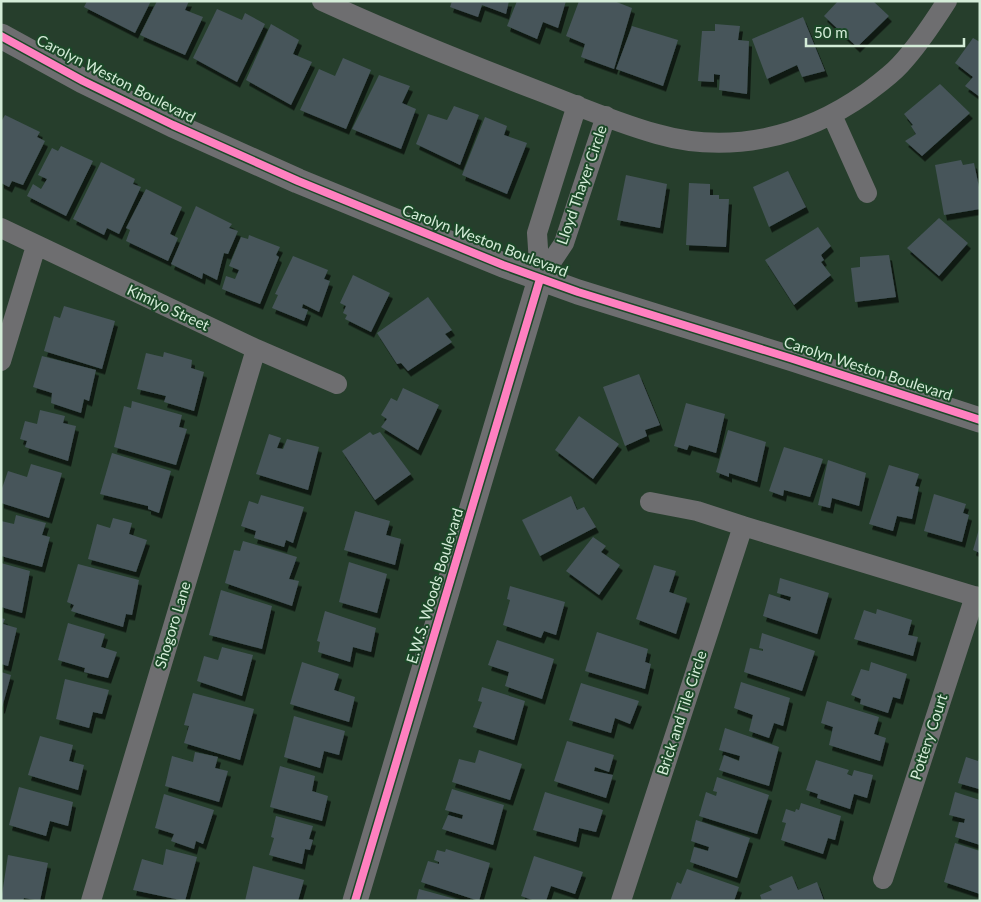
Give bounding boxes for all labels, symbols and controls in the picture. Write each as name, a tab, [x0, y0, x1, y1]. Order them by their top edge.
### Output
scale bar	[806, 15, 964, 47]
text: 50 m	[814, 23, 848, 41]
street label: Carolyn Weston Boulevard	[34, 30, 199, 126]
street label: Lloyd Thayer Circle	[552, 123, 610, 247]
street label: Carolyn Weston Boulevard	[400, 200, 571, 280]
street label: Kimiyo Street	[124, 280, 213, 334]
street label: Carolyn Weston Boulevard	[782, 332, 955, 404]
street label: E.W.S. Woods Boulevard	[402, 506, 466, 666]
street label: Shogoro Lane	[150, 579, 194, 670]
street label: Brick and Tile Circle	[652, 648, 710, 777]
street label: Pottery Court	[906, 691, 951, 782]

